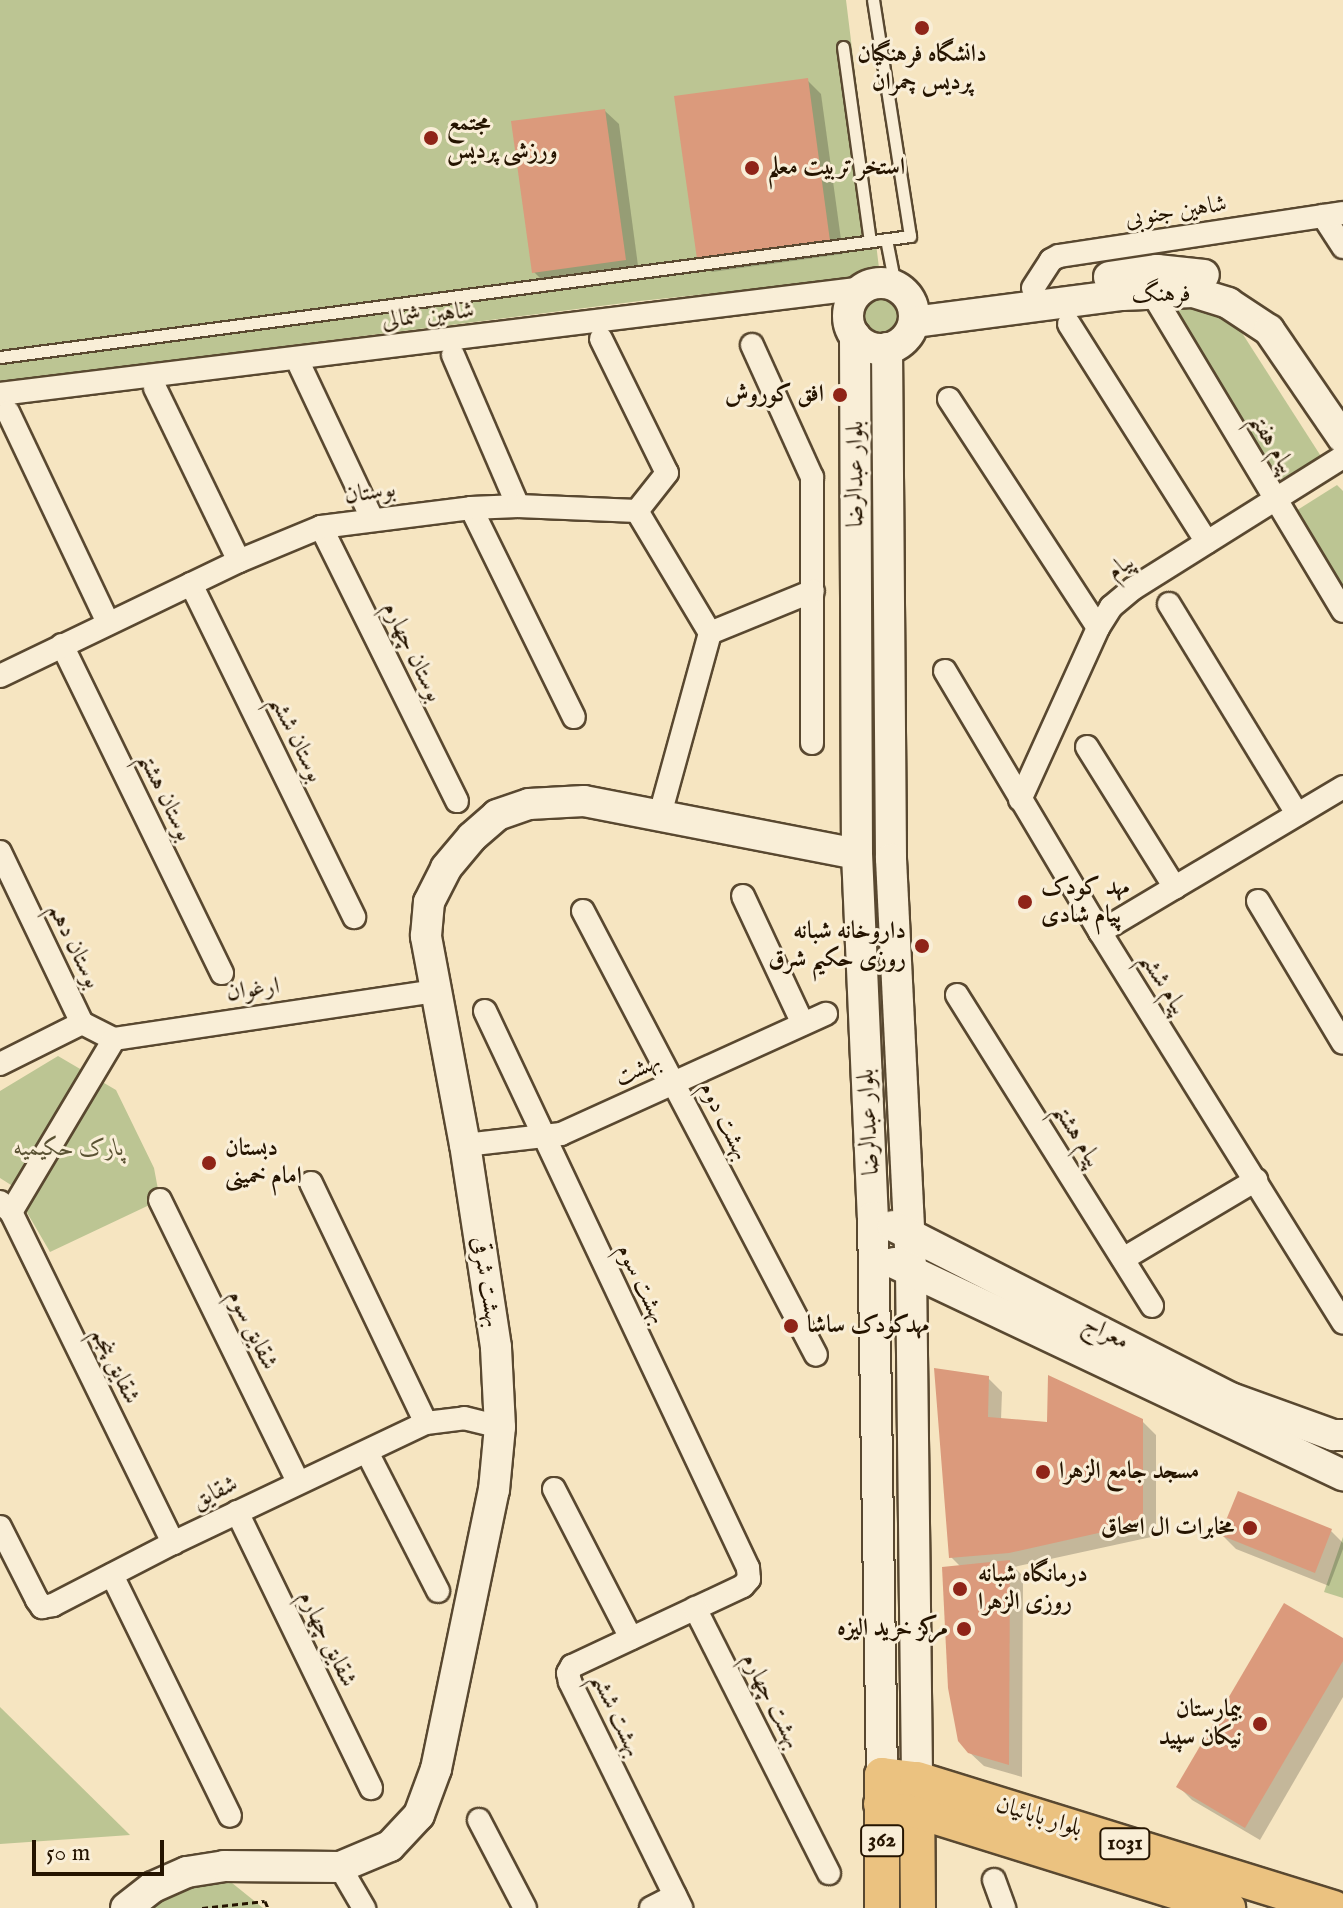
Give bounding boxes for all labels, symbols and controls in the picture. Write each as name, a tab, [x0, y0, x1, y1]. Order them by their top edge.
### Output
marker: دانشگاه فرهنگیان پردیس چمران	[913, 19, 931, 37]
place label: دانشگاه فرهنگیان پردیس چمران	[857, 41, 987, 97]
place label: مجتمع ورزشی پردیس	[447, 110, 558, 166]
marker: مجتمع ورزشی پردیس	[422, 129, 440, 147]
place label: استخر تربیت معلم	[768, 154, 905, 182]
marker: استخر تربیت معلم	[743, 159, 761, 177]
street label: شاهین جنوبی	[1123, 190, 1229, 234]
street label: فرهنگ	[1131, 281, 1191, 309]
street label: شاهین شمالی	[380, 296, 476, 336]
place label: افق کوروش	[725, 381, 824, 409]
marker: افق کوروش	[831, 386, 849, 404]
street label: پیام هفتم	[1243, 408, 1301, 480]
street label: بلوار عبدالرضا	[842, 421, 870, 527]
street label: بوستان	[342, 475, 398, 511]
street label: پیام	[1101, 547, 1141, 587]
street label: بوستان چهارم	[375, 597, 449, 707]
street label: بوستان ششم	[263, 691, 329, 787]
street label: بوستان هشتم	[131, 748, 199, 846]
place label: مهد کودک پیام شادی	[1041, 874, 1129, 930]
marker: مهد کودک پیام شادی	[1016, 893, 1034, 911]
street label: بوستان دهم	[41, 899, 107, 993]
place label: داروخانه شبانه روزی حکیم شرق	[768, 918, 906, 974]
marker: داروخانه شبانه روزی حکیم شرق	[913, 937, 931, 955]
street label: پیام ششم	[1133, 947, 1193, 1021]
street label: ارغوان	[225, 972, 281, 1008]
street label: بهشت	[610, 1047, 666, 1093]
street label: بلوار عبدالرضا	[852, 1068, 886, 1176]
street label: بهشت دوم	[692, 1077, 756, 1165]
street label: پیام هشتم	[1046, 1098, 1108, 1174]
park label: پارک حکیمیه	[14, 1135, 124, 1163]
place label: دبستان امام خمینی	[225, 1135, 302, 1191]
marker: دبستان امام خمینی	[200, 1154, 218, 1172]
street label: بهشت شرقی	[465, 1235, 507, 1329]
street label: بهشت سوم	[609, 1239, 673, 1329]
street label: شقایق سوم	[220, 1285, 284, 1375]
street label: معراج	[1078, 1309, 1134, 1357]
place label: مهدکودک ساشا	[807, 1312, 929, 1340]
marker: مهدکودک ساشا	[782, 1317, 800, 1335]
street label: شقایق پنجم	[84, 1323, 146, 1409]
place label: مسجد جامع الزهرا	[1059, 1458, 1199, 1486]
marker: مسجد جامع الزهرا	[1034, 1463, 1052, 1481]
street label: شقایق	[187, 1470, 243, 1516]
place label: مخابرات ال اسحاق	[1101, 1514, 1234, 1542]
marker: مخابرات ال اسحاق	[1241, 1519, 1259, 1537]
place label: درمانگاه شبانه روزی الزهرا	[978, 1561, 1088, 1617]
marker: درمانگاه شبانه روزی الزهرا	[949, 1578, 971, 1600]
street label: شقایق چهارم	[291, 1586, 363, 1692]
place label: مرکز خرید الیزه	[837, 1615, 948, 1643]
marker: مرکز خرید الیزه	[955, 1620, 973, 1638]
street label: بهشت چهارم	[735, 1648, 807, 1754]
street label: بهشت ششم	[584, 1669, 648, 1761]
place label: بیمارستان نیکان سپید	[1159, 1696, 1242, 1752]
marker: بیمارستان نیکان سپید	[1249, 1713, 1271, 1735]
street label: بلوار بابائیان	[992, 1790, 1086, 1844]
road number: 362	[860, 1823, 904, 1859]
scale bar	[36, 1824, 168, 1874]
road number: 1031	[1099, 1826, 1151, 1862]
text: 50 m	[46, 1838, 90, 1869]

